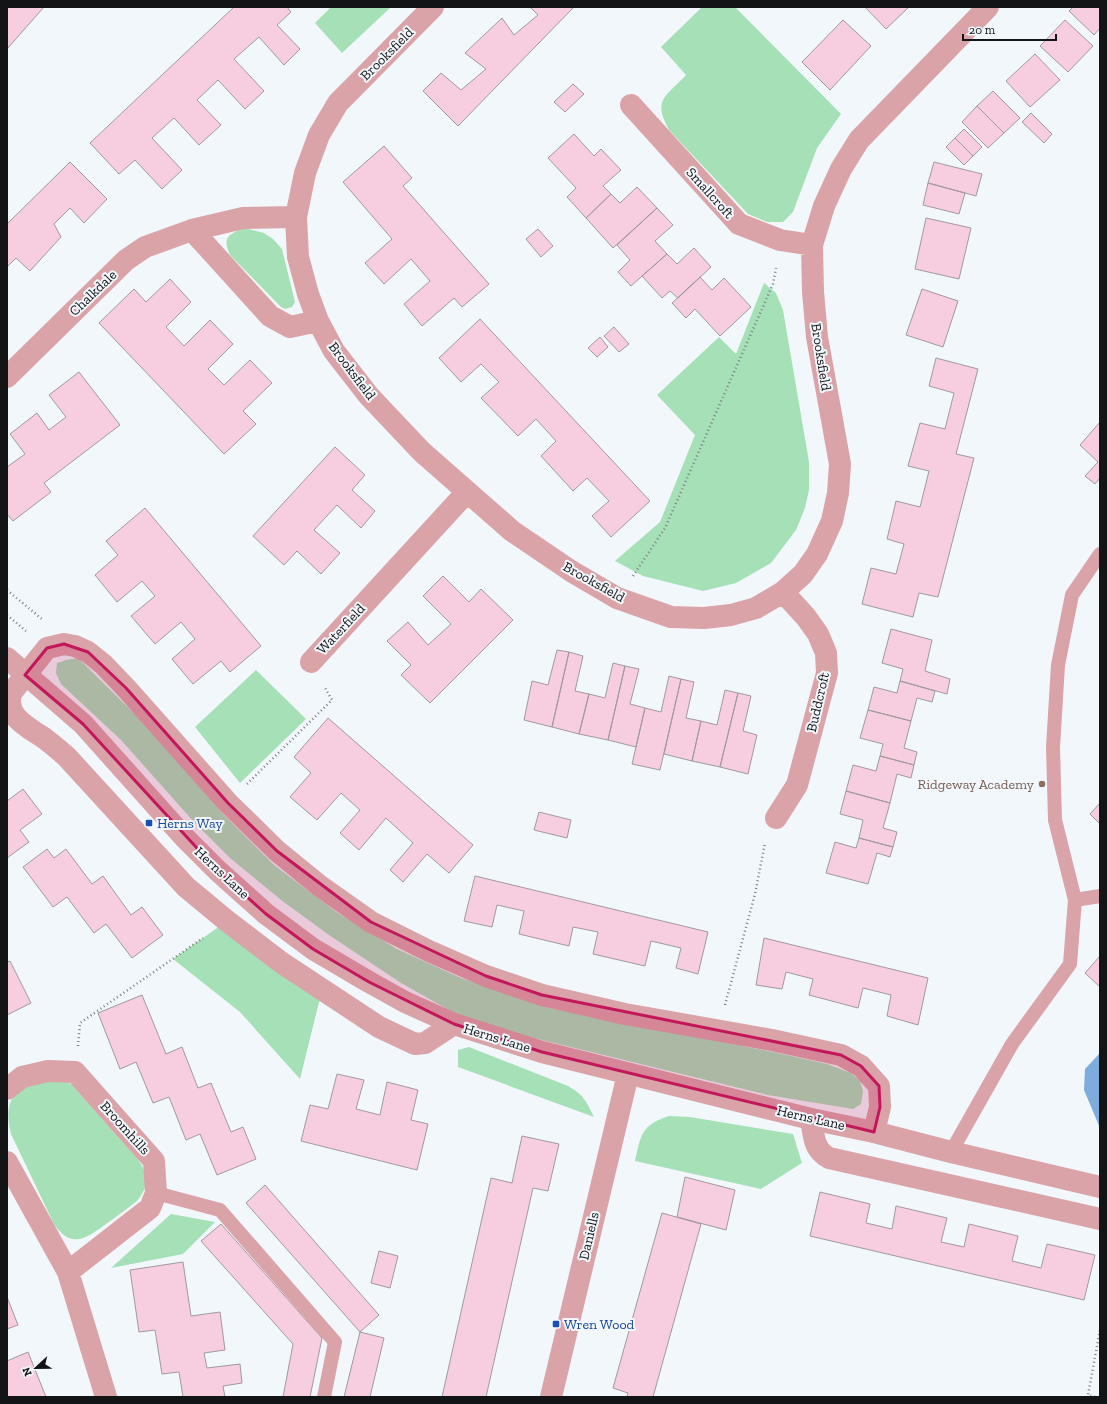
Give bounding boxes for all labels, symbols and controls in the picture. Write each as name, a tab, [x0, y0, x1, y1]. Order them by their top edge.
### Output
scale bar	[963, 16, 1056, 42]
text: 20 m	[969, 23, 996, 37]
street label: Brooksfield	[357, 24, 417, 84]
street label: Smallcroft	[683, 164, 738, 223]
street label: Chalkdale	[66, 266, 120, 320]
street label: Brooksfield	[807, 322, 835, 392]
street label: Brooksfield	[325, 339, 379, 404]
street label: Brooksfield	[560, 558, 628, 606]
street label: Waterfield	[313, 600, 369, 658]
street label: Buddcroft	[803, 670, 833, 734]
place label: Ridgeway Academy	[918, 776, 1035, 793]
marker: Ridgeway Academy	[1037, 779, 1047, 789]
place label: Herns Way	[157, 815, 224, 832]
marker: Herns Way	[144, 818, 154, 828]
street label: Herns Lane	[191, 843, 253, 903]
street label: Herns Lane	[461, 1020, 533, 1056]
street label: Broomhills	[97, 1098, 153, 1158]
street label: Herns Lane	[775, 1102, 847, 1134]
street label: Daniells	[575, 1210, 603, 1262]
place label: Wren Wood	[564, 1316, 635, 1333]
marker: Wren Wood	[551, 1319, 561, 1329]
north arrow	[16, 1348, 56, 1388]
text: N	[19, 1365, 35, 1378]

